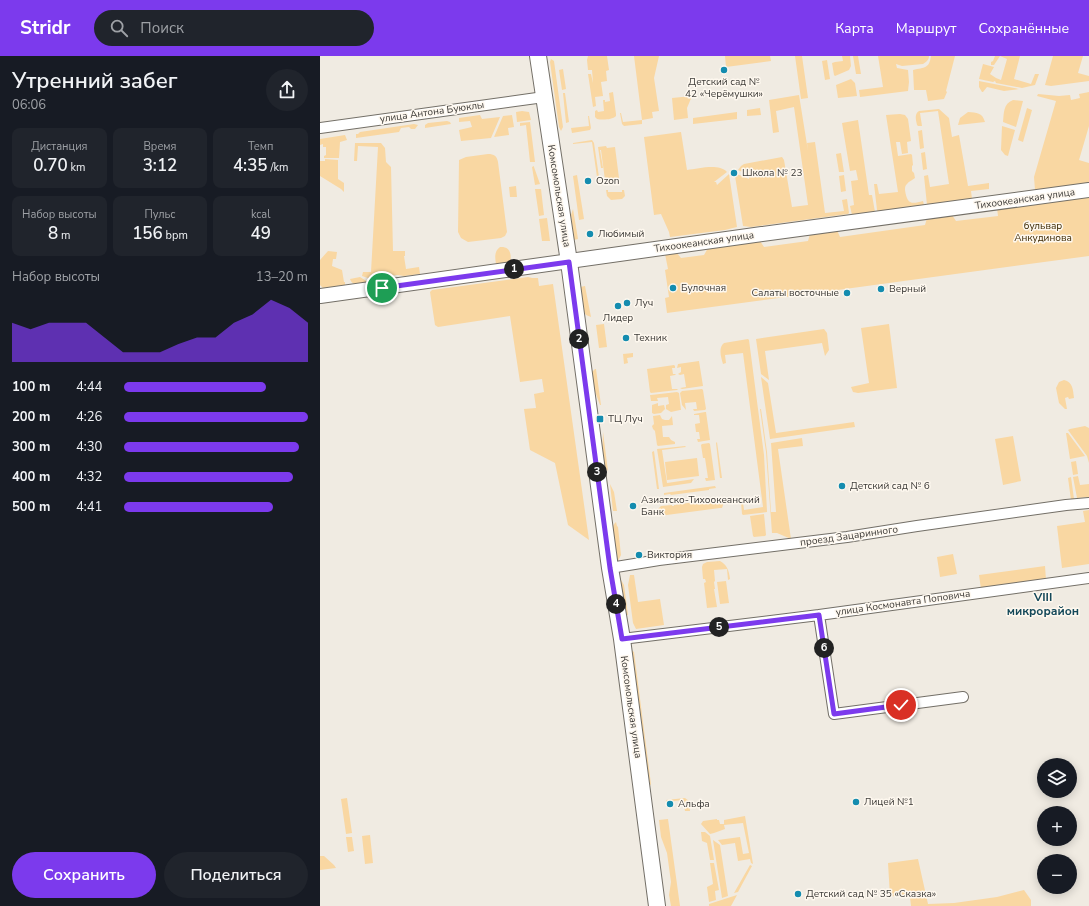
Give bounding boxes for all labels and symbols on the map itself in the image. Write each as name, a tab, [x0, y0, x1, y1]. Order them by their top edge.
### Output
marker: Детский сад № 42 «Черёмушки»	[719, 65, 729, 75]
place label: Детский сад № 42 «Черёмушки»	[685, 75, 763, 101]
street label: улица Антона Буюклы	[379, 98, 485, 126]
street label: Комсомольская улица	[544, 144, 574, 248]
place label: Школа № 23	[742, 166, 802, 180]
marker: Школа № 23	[729, 168, 739, 178]
place label: Ozon	[596, 174, 619, 188]
marker: Ozon	[583, 176, 593, 186]
street label: Тихоокеанская улица	[974, 185, 1076, 213]
park label: бульвар Анкудинова	[1014, 219, 1072, 245]
place label: Любимый	[598, 227, 644, 241]
street label: Тихоокеанская улица	[653, 228, 755, 256]
marker: Любимый	[585, 229, 595, 239]
pin: 1	[504, 259, 524, 279]
pin	[365, 271, 399, 305]
place label: Булочная	[681, 281, 726, 295]
place label: Верный	[889, 282, 926, 296]
marker: Булочная	[668, 283, 678, 293]
marker: Верный	[876, 284, 886, 294]
place label: Салаты восточные	[751, 286, 839, 300]
marker: Салаты восточные	[842, 288, 852, 298]
place label: Луч	[635, 296, 653, 310]
marker: Луч	[622, 298, 632, 308]
marker: Лидер	[613, 301, 623, 311]
place label: Лидер	[603, 311, 633, 325]
pin: 2	[569, 329, 589, 349]
place label: Техник	[634, 331, 668, 345]
marker: Техник	[621, 333, 631, 343]
place label: ТЦ Луч	[608, 412, 643, 426]
marker: ТЦ Луч	[595, 414, 605, 424]
pin: 3	[587, 462, 607, 482]
place label: Детский сад № 6	[850, 479, 930, 493]
marker: Детский сад № 6	[837, 481, 847, 491]
place label: Азиатско-Тихоокеанский Банк	[641, 493, 760, 519]
marker: Азиатско-Тихоокеанский Банк	[628, 501, 638, 511]
street label: проезд Зацаринного	[799, 522, 899, 550]
place label: Виктория	[647, 548, 692, 562]
marker: Виктория	[634, 550, 644, 560]
street label: улица Космонавта Поповича	[835, 587, 971, 619]
district label: VIII микрорайон	[1007, 589, 1079, 619]
pin: 4	[606, 594, 626, 614]
pin: 5	[709, 617, 729, 637]
pin: 6	[814, 638, 834, 658]
street label: Комсомольская улица	[617, 655, 645, 759]
pin	[884, 688, 918, 722]
place label: Лицей №1	[864, 795, 914, 809]
place label: Альфа	[678, 797, 710, 811]
marker: Лицей №1	[851, 797, 861, 807]
marker: Альфа	[665, 799, 675, 809]
place label: Детский сад № 35 «Сказка»	[806, 887, 936, 901]
marker: Детский сад № 35 «Сказка»	[793, 889, 803, 899]

